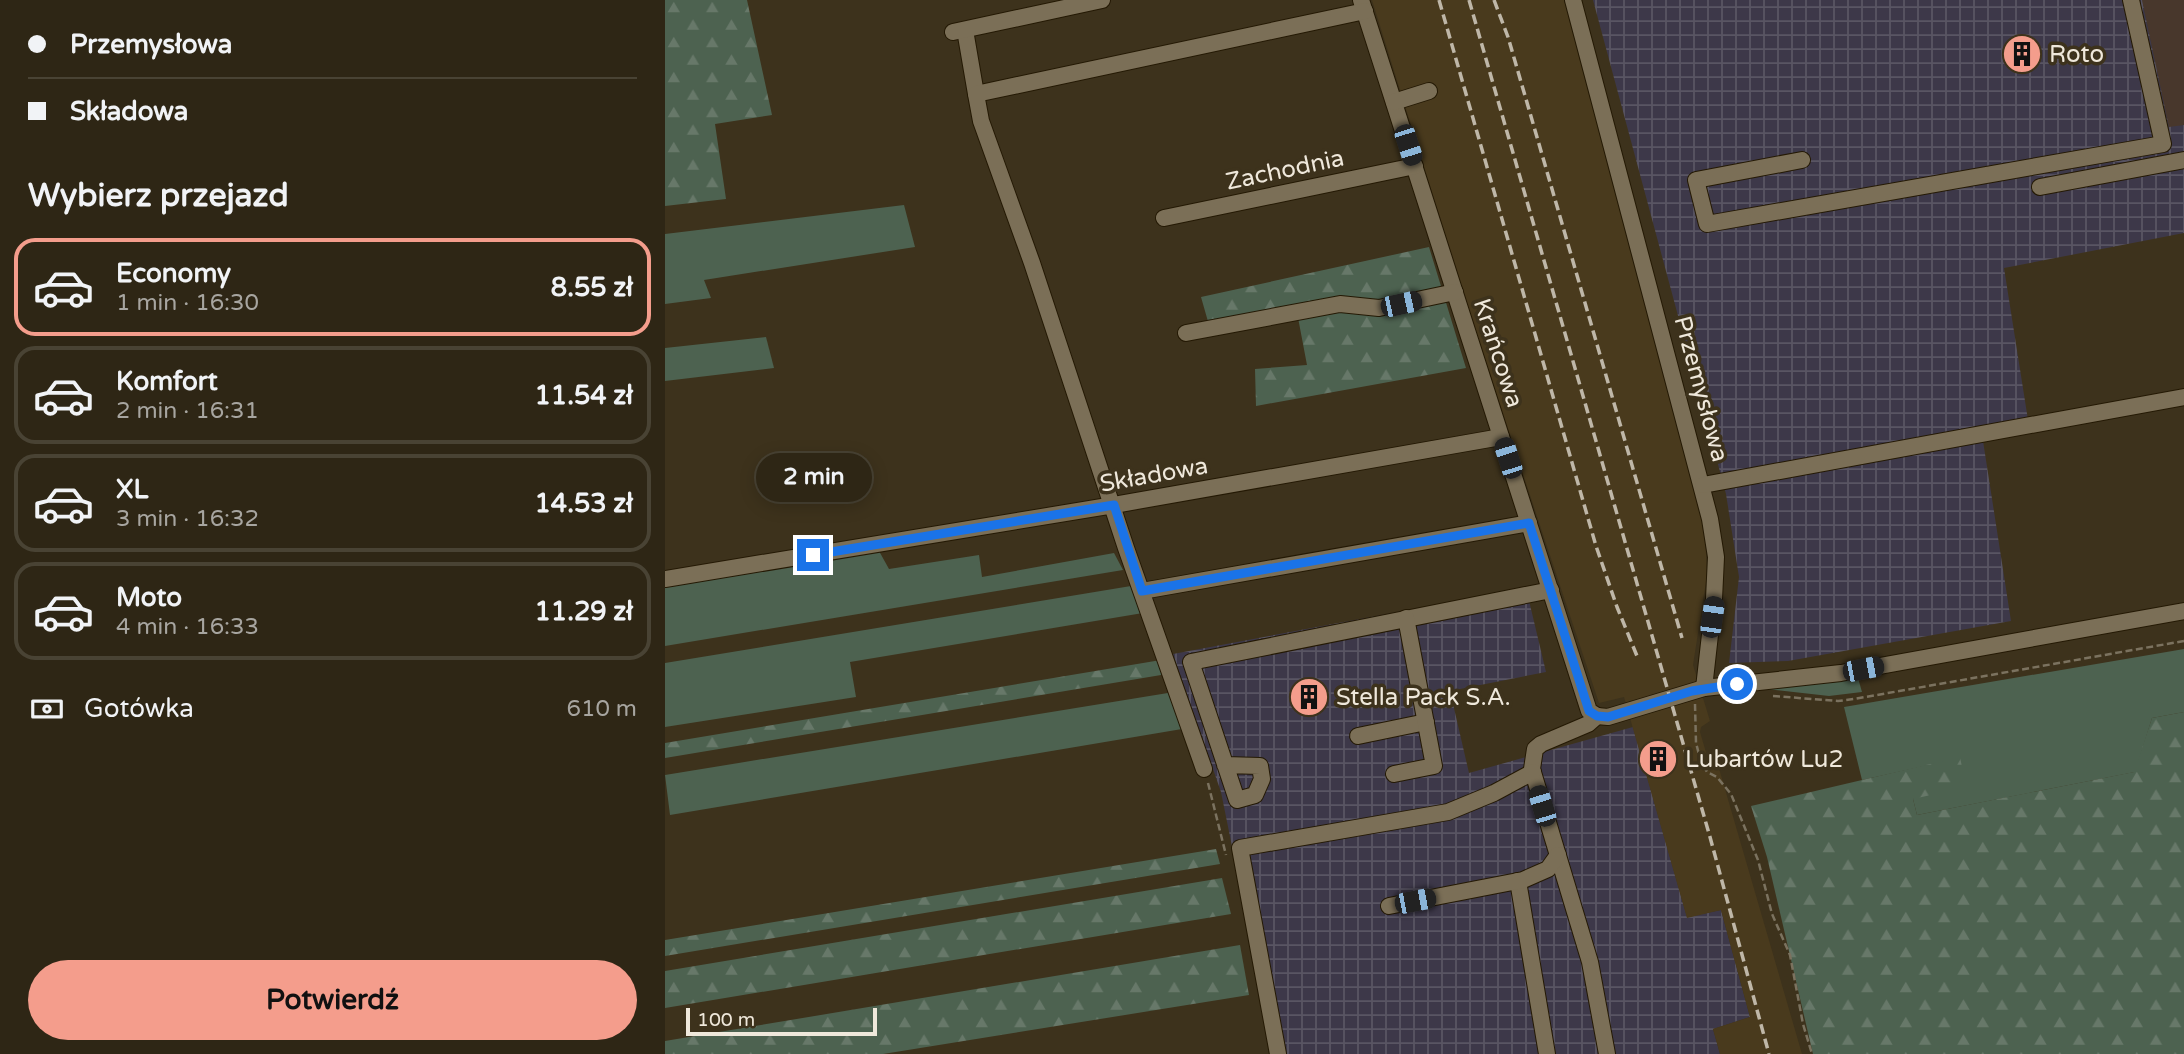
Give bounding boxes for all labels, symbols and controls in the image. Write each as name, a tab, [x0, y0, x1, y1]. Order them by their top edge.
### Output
text: Przemysłowa	[70, 29, 232, 60]
building icon: Roto	[2001, 33, 2043, 75]
place label: Roto	[2049, 40, 2104, 69]
text: Składowa	[70, 96, 188, 127]
car	[1392, 122, 1425, 168]
street label: Zachodnia	[1223, 143, 1347, 197]
text: Wybierz przejazd	[28, 177, 289, 215]
icon: car	[32, 256, 95, 319]
text: Economy	[116, 258, 231, 289]
text: 8.55 zł	[551, 272, 633, 303]
text: 1 min · 16:30	[116, 289, 259, 317]
car	[1379, 289, 1424, 319]
street label: Krańcowa	[1467, 295, 1529, 411]
street label: Przemysłowa	[1668, 313, 1734, 465]
icon: car	[32, 364, 95, 427]
text: Komfort	[116, 366, 218, 397]
text: 11.54 zł	[534, 380, 633, 411]
text: 2 min · 16:31	[116, 397, 259, 425]
car	[1492, 435, 1525, 481]
street label: Składowa	[1098, 451, 1210, 499]
callout: 2 min	[755, 454, 871, 503]
text: 2 min	[783, 463, 845, 491]
icon: car	[32, 472, 95, 535]
text: XL	[116, 474, 148, 505]
text: 14.53 zł	[534, 488, 633, 519]
text: 3 min · 16:32	[116, 505, 259, 533]
route end	[797, 539, 829, 571]
icon: car	[32, 580, 95, 643]
text: Moto	[116, 582, 182, 613]
car	[1699, 595, 1726, 639]
text: 11.29 zł	[534, 596, 633, 627]
text: 4 min · 16:33	[116, 613, 259, 641]
car	[1841, 655, 1886, 683]
route start	[1721, 668, 1753, 700]
building icon: Stella Pack S.A.	[1288, 676, 1330, 718]
place label: Stella Pack S.A.	[1336, 683, 1511, 712]
icon: cash	[28, 690, 66, 728]
text: Gotówka	[84, 693, 194, 724]
text: 610 m	[567, 695, 637, 723]
building icon: Lubartów Lu2	[1637, 738, 1679, 780]
place label: Lubartów Lu2	[1685, 745, 1843, 774]
car	[1526, 783, 1559, 829]
car	[1393, 887, 1438, 915]
button: Potwierdź	[28, 960, 637, 1040]
scale bar	[686, 1005, 877, 1037]
text: 100 m	[697, 1009, 755, 1031]

